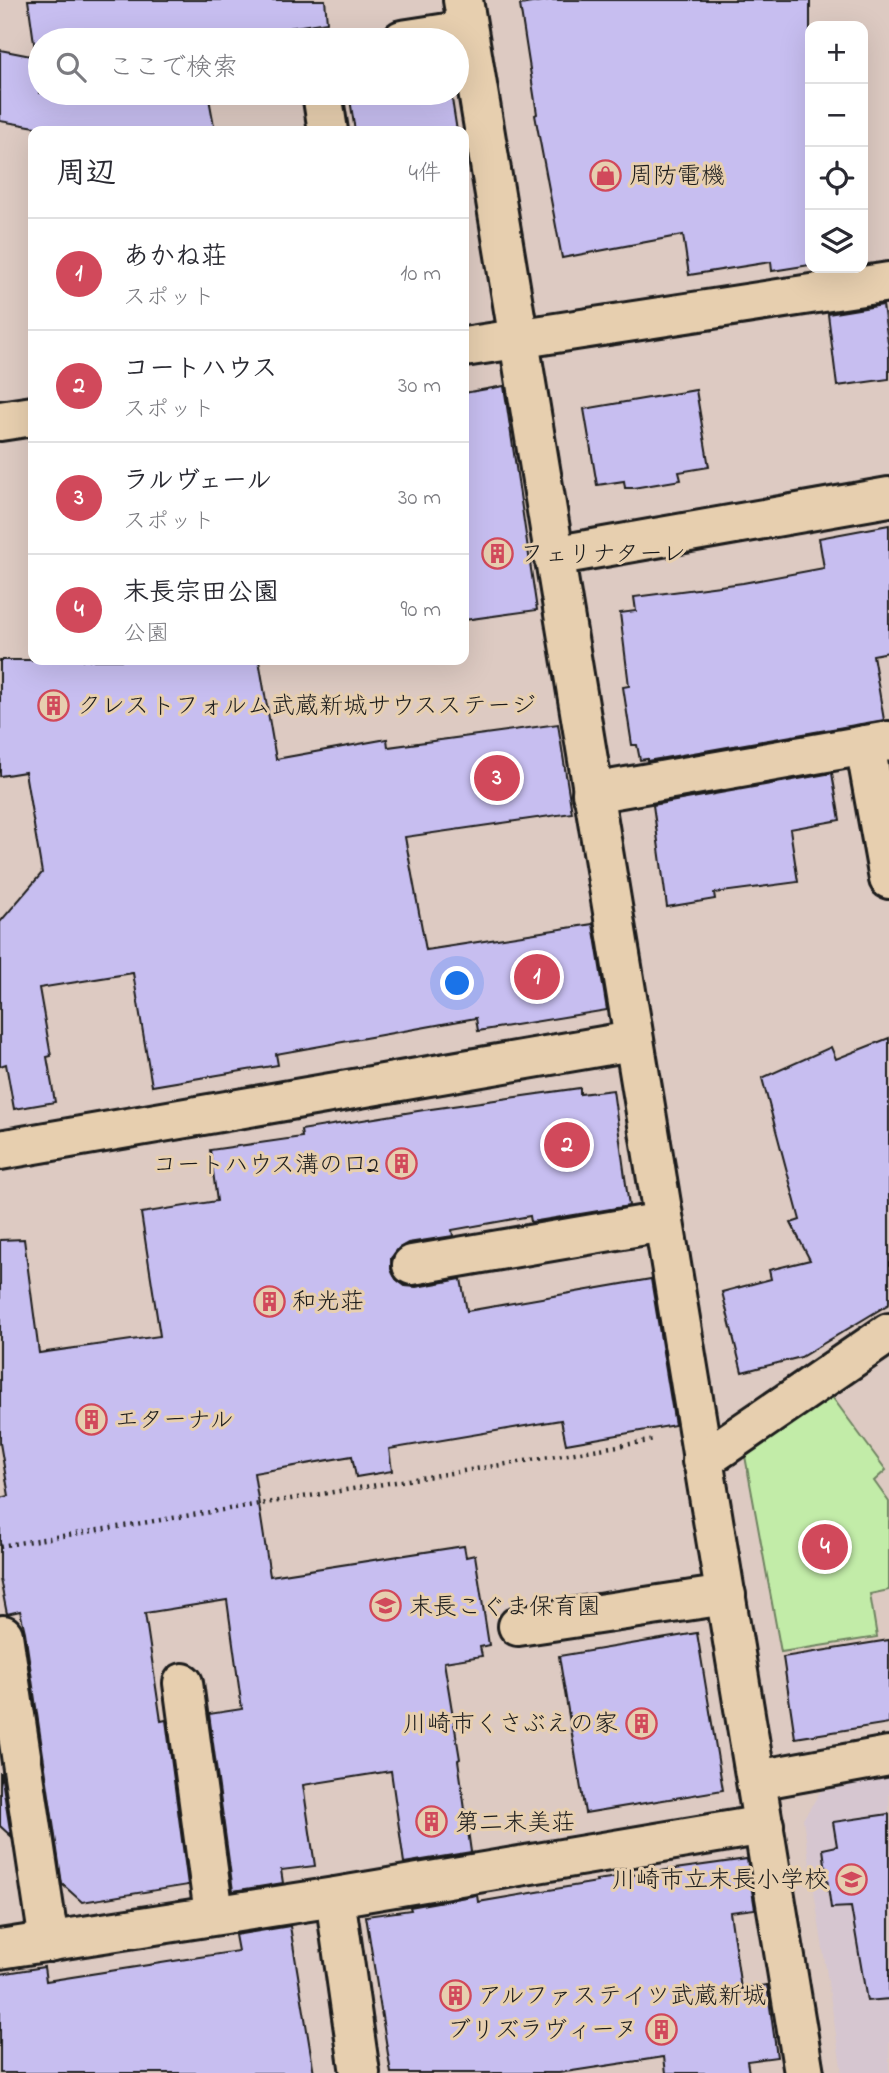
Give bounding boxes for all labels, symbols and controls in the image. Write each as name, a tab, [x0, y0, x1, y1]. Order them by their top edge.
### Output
map controls	[805, 21, 868, 273]
button: +	[805, 21, 868, 84]
search box	[28, 28, 469, 105]
icon: search	[52, 48, 90, 86]
text: ここで検索	[108, 50, 238, 88]
button: −	[805, 84, 868, 147]
button: locate	[805, 147, 868, 210]
text: 周辺	[56, 153, 116, 197]
text: 4件	[409, 158, 441, 191]
shop icon: 周防電機	[589, 158, 623, 192]
place label: 周防電機	[629, 160, 725, 195]
button: layers	[805, 210, 868, 273]
text: あかね荘	[123, 239, 227, 277]
text: 1	[75, 258, 83, 291]
text: 10 m	[400, 258, 441, 291]
text: スポット	[123, 282, 215, 315]
text: コートハウス	[123, 351, 277, 389]
text: 2	[73, 370, 85, 403]
text: 30 m	[398, 370, 441, 403]
text: スポット	[123, 394, 215, 427]
text: ラルヴェール	[123, 463, 272, 501]
text: 3	[74, 482, 84, 515]
text: 30 m	[398, 482, 441, 515]
text: スポット	[123, 506, 215, 539]
building icon: フェリナターレ	[480, 536, 514, 570]
place label: フェリナターレ	[520, 538, 686, 573]
text: 末長宗田公園	[123, 575, 279, 613]
text: 4	[74, 594, 84, 627]
text: 90 m	[401, 594, 441, 627]
text: 公園	[123, 618, 169, 651]
building icon: クレストフォルム武蔵新城サウスステージ	[37, 688, 71, 722]
place label: クレストフォルム武蔵新城サウスステージ	[77, 690, 535, 725]
pin: 3	[474, 752, 520, 804]
pin: 1	[514, 951, 560, 1003]
your location	[440, 966, 474, 1000]
pin: 2	[544, 1119, 590, 1171]
building icon: コートハウス溝の口2	[385, 1147, 419, 1181]
place label: コートハウス溝の口2	[153, 1149, 379, 1184]
building icon: 和光荘	[252, 1284, 286, 1318]
place label: 和光荘	[292, 1286, 364, 1321]
building icon: エターナル	[75, 1402, 109, 1436]
place label: エターナル	[115, 1404, 234, 1439]
pin: 4	[802, 1521, 848, 1573]
school or university icon: 末長こぐま保育園	[369, 1589, 403, 1623]
place label: 末長こぐま保育園	[409, 1591, 601, 1626]
building icon: 川崎市くさぶえの家	[624, 1706, 658, 1740]
place label: 川崎市くさぶえの家	[403, 1708, 618, 1743]
building icon: 第二末美荘	[415, 1805, 449, 1839]
place label: 第二末美荘	[455, 1807, 575, 1842]
school or university icon: 川崎市立末長小学校	[834, 1862, 868, 1896]
place label: 川崎市立末長小学校	[612, 1864, 828, 1899]
building icon: アルファステイツ武蔵新城	[438, 1978, 472, 2012]
place label: アルファステイツ武蔵新城	[478, 1980, 766, 2015]
building icon: ブリズラヴィーヌ	[644, 2012, 678, 2046]
place label: ブリズラヴィーヌ	[447, 2014, 638, 2049]

